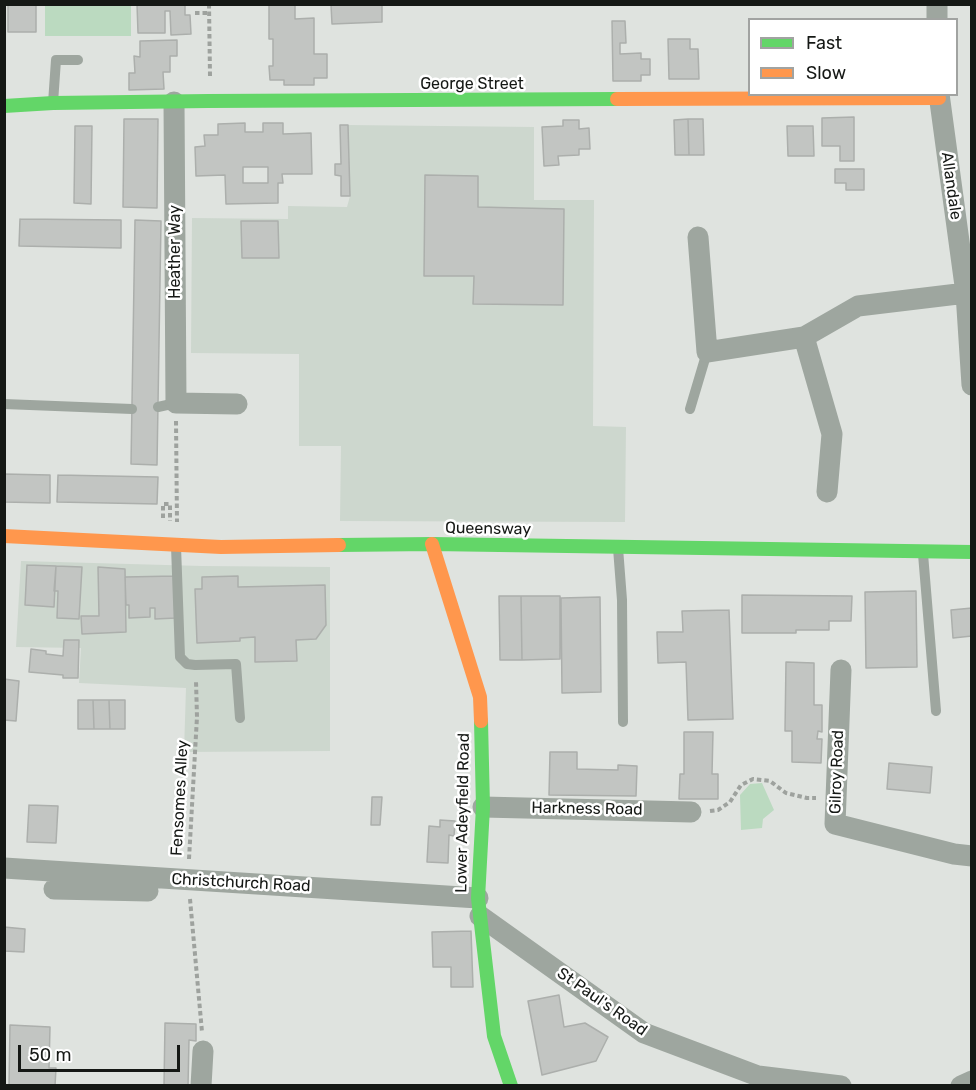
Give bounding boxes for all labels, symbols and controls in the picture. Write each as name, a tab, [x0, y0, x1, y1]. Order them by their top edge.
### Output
legend	[748, 18, 958, 96]
text: Fast	[806, 32, 842, 54]
text: Slow	[806, 62, 846, 84]
street label: George Street	[420, 74, 524, 94]
street label: Allandale	[937, 151, 965, 221]
street label: Heather Way	[165, 205, 185, 299]
street label: Queensway	[445, 519, 531, 539]
street label: Gilroy Road	[826, 730, 848, 814]
street label: Lower Adeyfield Road	[452, 733, 474, 893]
street label: Fensomes Alley	[167, 739, 193, 857]
street label: Harkness Road	[531, 798, 643, 820]
street label: Christchurch Road	[171, 870, 311, 896]
street label: St Paul's Road	[553, 964, 651, 1040]
scale bar	[21, 1033, 183, 1071]
text: 50 m	[29, 1044, 72, 1066]

